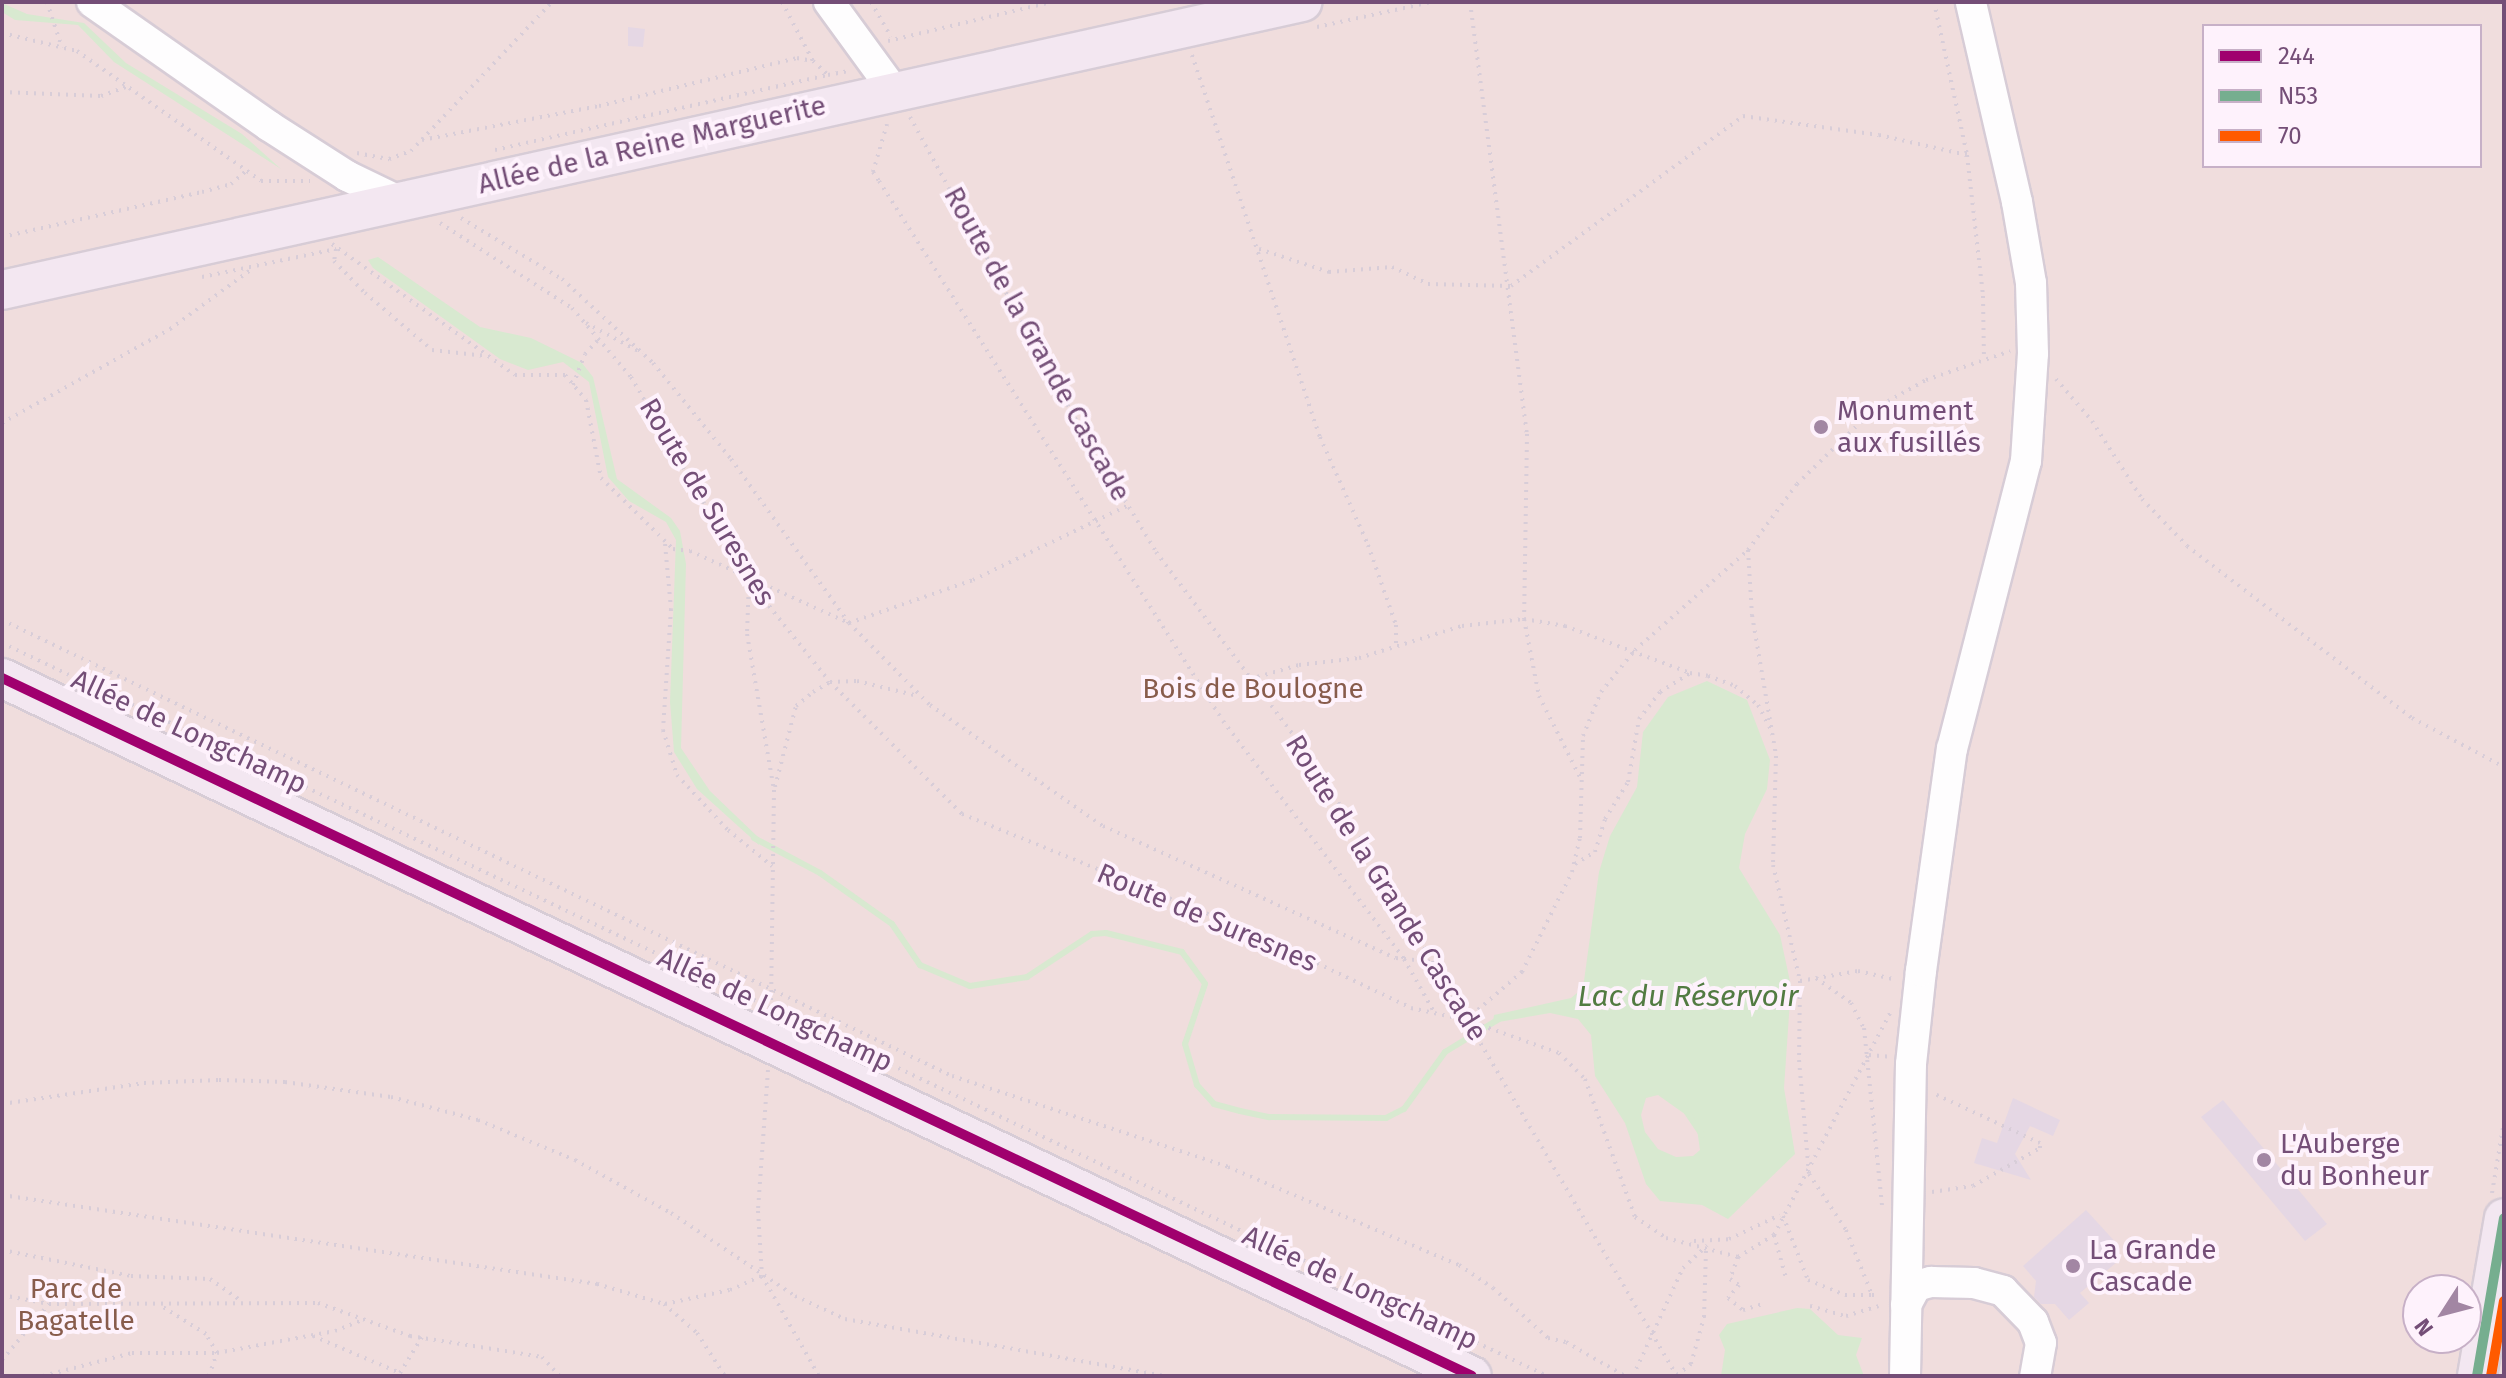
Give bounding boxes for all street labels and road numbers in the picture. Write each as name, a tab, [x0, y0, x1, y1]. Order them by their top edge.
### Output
street label: Allée de la Reine Marguerite	[475, 89, 829, 201]
street label: Route de la Grande Cascade	[936, 181, 1138, 507]
street label: Route de Suresnes	[632, 392, 782, 612]
street label: Allée de Longchamp	[66, 663, 312, 801]
street label: Route de la Grande Cascade	[1278, 729, 1494, 1047]
street label: Route de Suresnes	[1092, 857, 1322, 979]
street label: Allée de Longchamp	[652, 941, 898, 1079]
street label: Allée de Longchamp	[1237, 1219, 1483, 1357]

